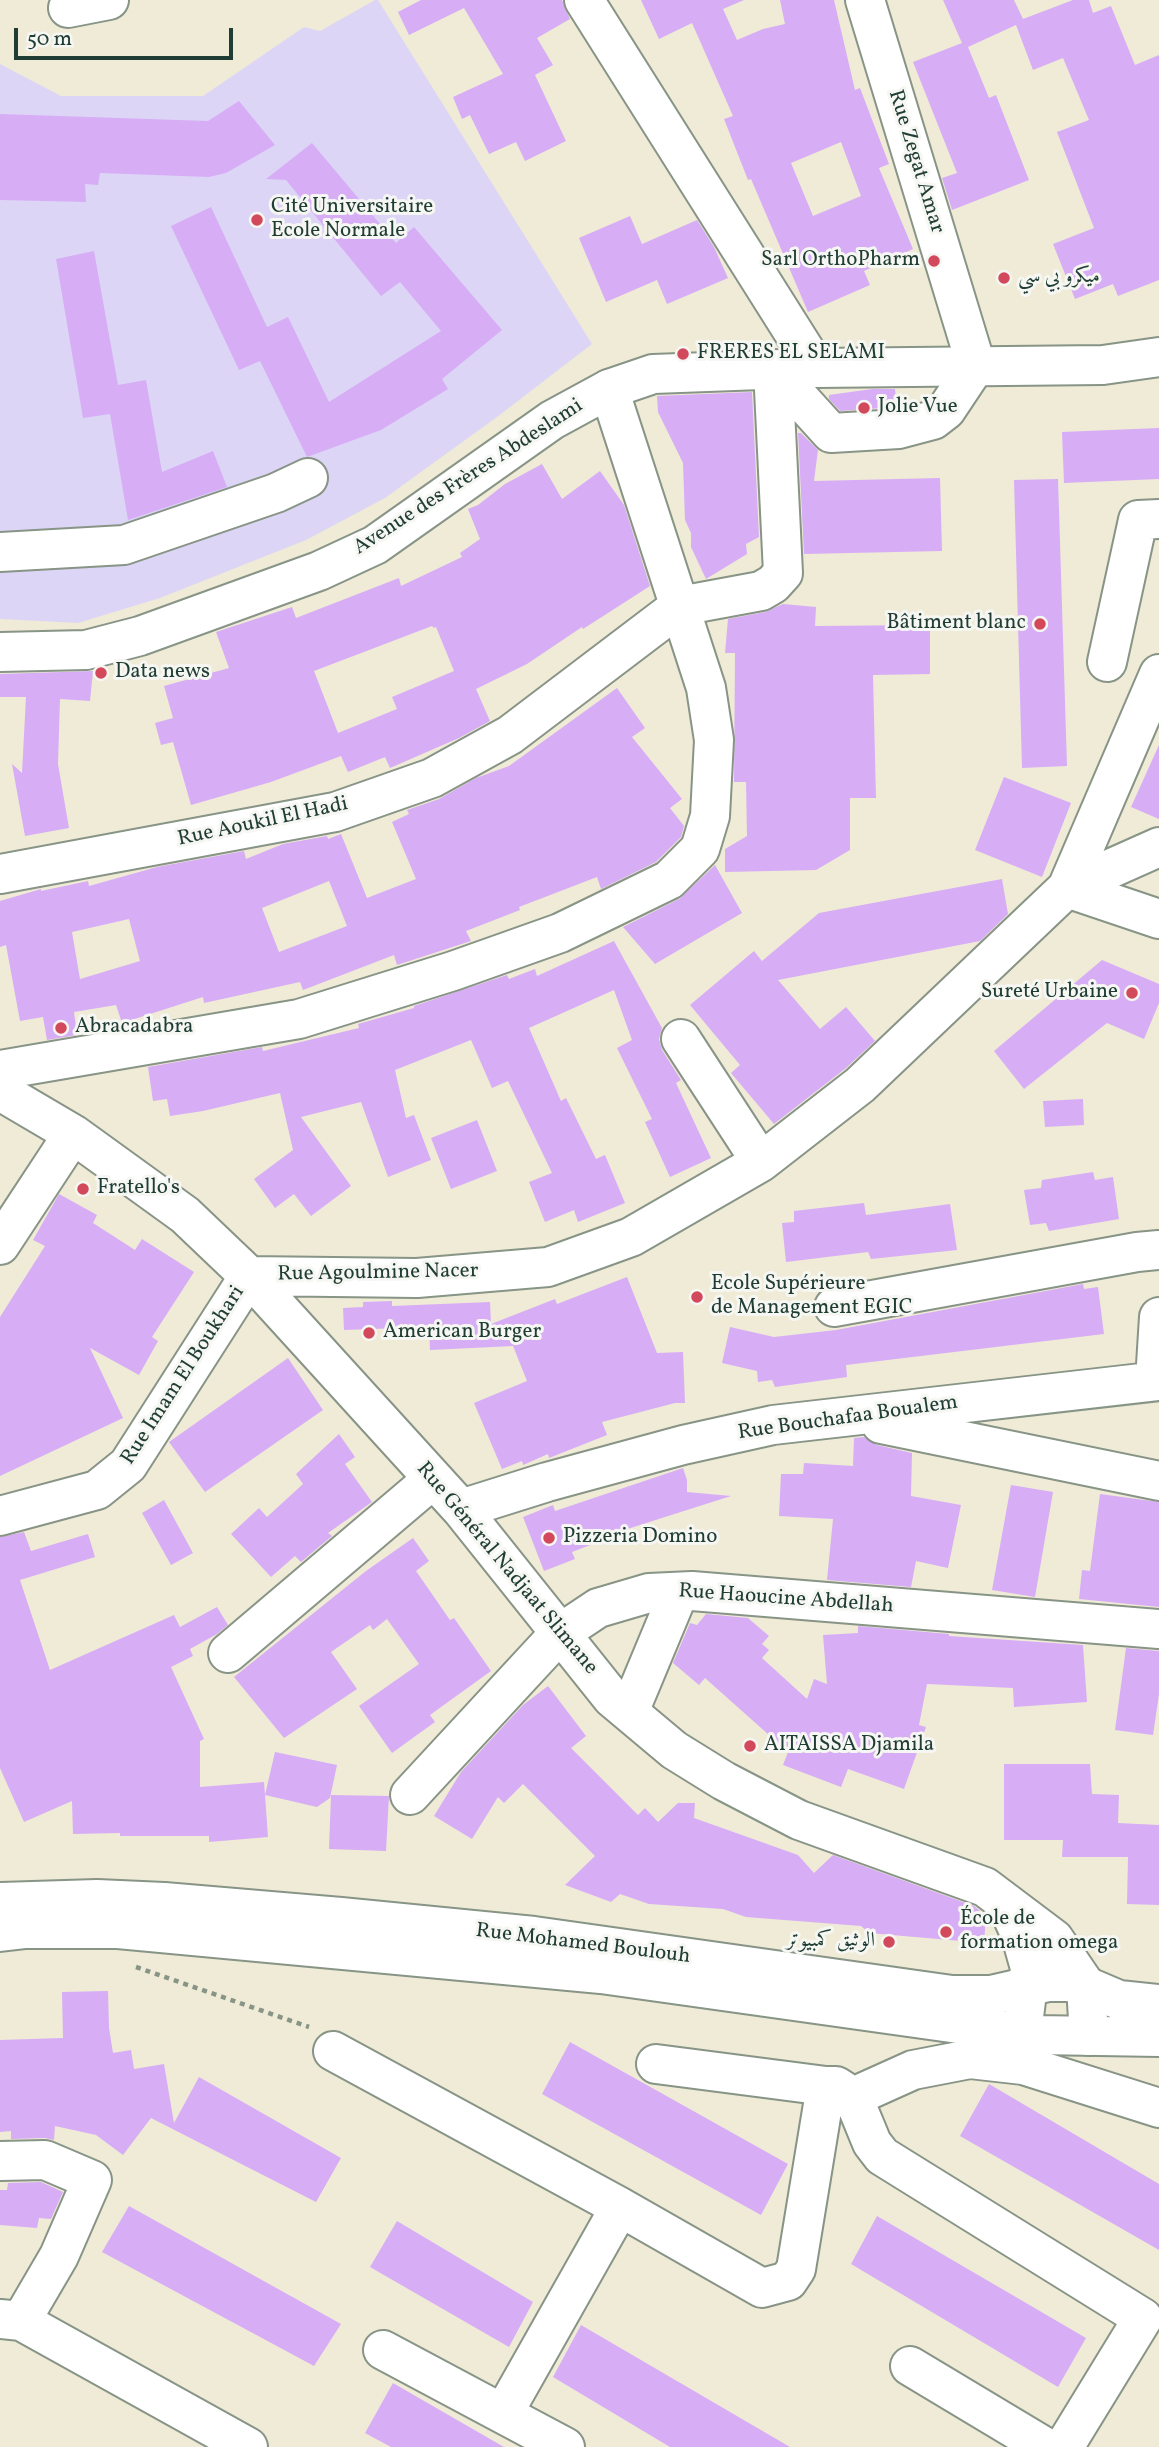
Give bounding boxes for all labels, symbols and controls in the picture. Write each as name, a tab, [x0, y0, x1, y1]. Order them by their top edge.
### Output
scale bar	[18, 14, 236, 58]
text: 50 m	[27, 25, 72, 54]
street label: Rue Zegat Amar	[881, 87, 949, 237]
place label: Cité Universitaire Ecole Normale	[271, 195, 433, 245]
marker: Cité Universitaire Ecole Normale	[249, 212, 265, 228]
place label: Sarl OrthoPharm	[761, 248, 920, 274]
marker: Sarl OrthoPharm	[926, 253, 942, 269]
place label: ميكرو بي سي	[1018, 265, 1100, 291]
marker: ميكرو بي سي	[996, 270, 1012, 286]
place label: FRERES EL SELAMI	[697, 341, 885, 367]
marker: FRERES EL SELAMI	[675, 346, 691, 362]
street label: Avenue des Frères Abdeslami	[350, 394, 588, 562]
place label: Jolie Vue	[878, 395, 958, 421]
marker: Jolie Vue	[856, 400, 872, 416]
place label: Bâtiment blanc	[886, 611, 1026, 637]
marker: Bâtiment blanc	[1032, 616, 1048, 632]
place label: Data news	[115, 660, 210, 686]
marker: Data news	[93, 665, 109, 681]
street label: Rue Aoukil El Hadi	[176, 793, 350, 853]
place label: Sureté Urbaine	[981, 980, 1118, 1006]
marker: Sureté Urbaine	[1124, 985, 1140, 1001]
place label: Abracadabra	[75, 1015, 193, 1041]
marker: Abracadabra	[53, 1020, 69, 1036]
place label: Fratello's	[97, 1176, 180, 1202]
marker: Fratello's	[75, 1181, 91, 1197]
street label: Rue Agoulmine Nacer	[277, 1260, 479, 1288]
place label: Ecole Supérieure de Management EGIC	[711, 1272, 912, 1322]
street label: Rue Imam El Boukhari	[117, 1282, 251, 1470]
marker: Ecole Supérieure de Management EGIC	[689, 1289, 705, 1305]
place label: American Burger	[383, 1320, 541, 1346]
marker: American Burger	[361, 1325, 377, 1341]
street label: Rue Bouchafaa Boualem	[736, 1391, 960, 1447]
street label: Rue Général Nadjaat Slimane	[410, 1458, 602, 1680]
place label: Pizzeria Domino	[563, 1525, 717, 1551]
marker: Pizzeria Domino	[541, 1530, 557, 1546]
street label: Rue Haoucine Abdellah	[678, 1580, 894, 1620]
place label: AITAISSA Djamila	[764, 1733, 934, 1759]
marker: AITAISSA Djamila	[742, 1738, 758, 1754]
place label: École de formation omega	[960, 1907, 1118, 1957]
street label: Rue Mohamed Boulouh	[474, 1919, 692, 1971]
marker: École de formation omega	[938, 1924, 954, 1940]
place label: الوثيق كمبيوتر	[786, 1929, 875, 1955]
marker: الوثيق كمبيوتر	[881, 1934, 897, 1950]

